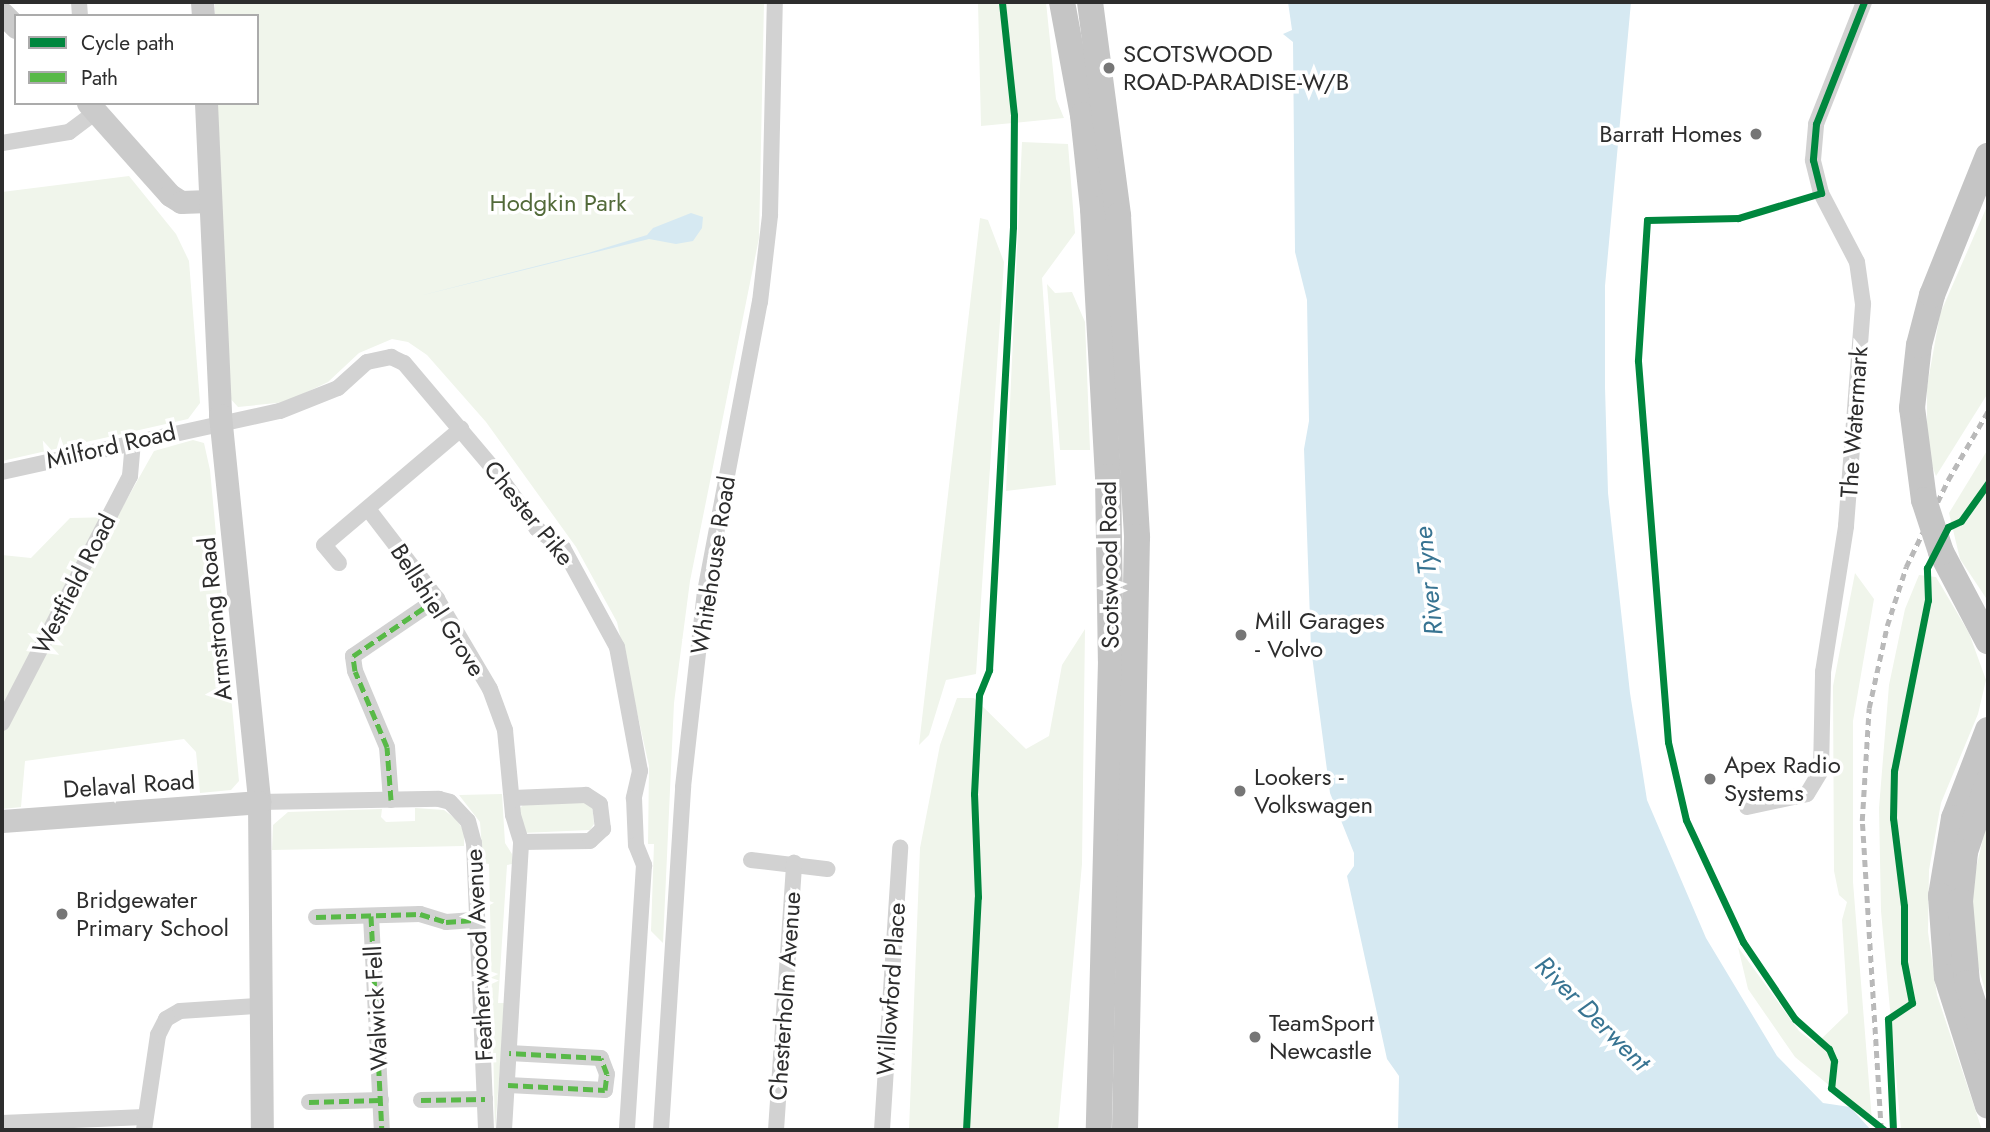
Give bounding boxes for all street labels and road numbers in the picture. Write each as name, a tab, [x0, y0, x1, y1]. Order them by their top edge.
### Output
street label: The Watermark	[1834, 345, 1874, 499]
street label: Milford Road	[43, 417, 179, 475]
street label: Chester Pike	[478, 455, 580, 571]
street label: Whitehouse Road	[685, 474, 741, 656]
street label: Scotswood Road	[1093, 481, 1125, 649]
street label: Westfield Road	[26, 509, 122, 659]
street label: Armstrong Road	[192, 536, 238, 702]
street label: Bellshiel Grove	[384, 538, 492, 682]
street label: Delaval Road	[62, 766, 196, 804]
street label: Featherwood Avenue	[459, 848, 499, 1062]
street label: Chesterholm Avenue	[763, 891, 807, 1101]
street label: Willowford Place	[871, 902, 911, 1076]
street label: Walwick Fell	[358, 945, 394, 1071]

